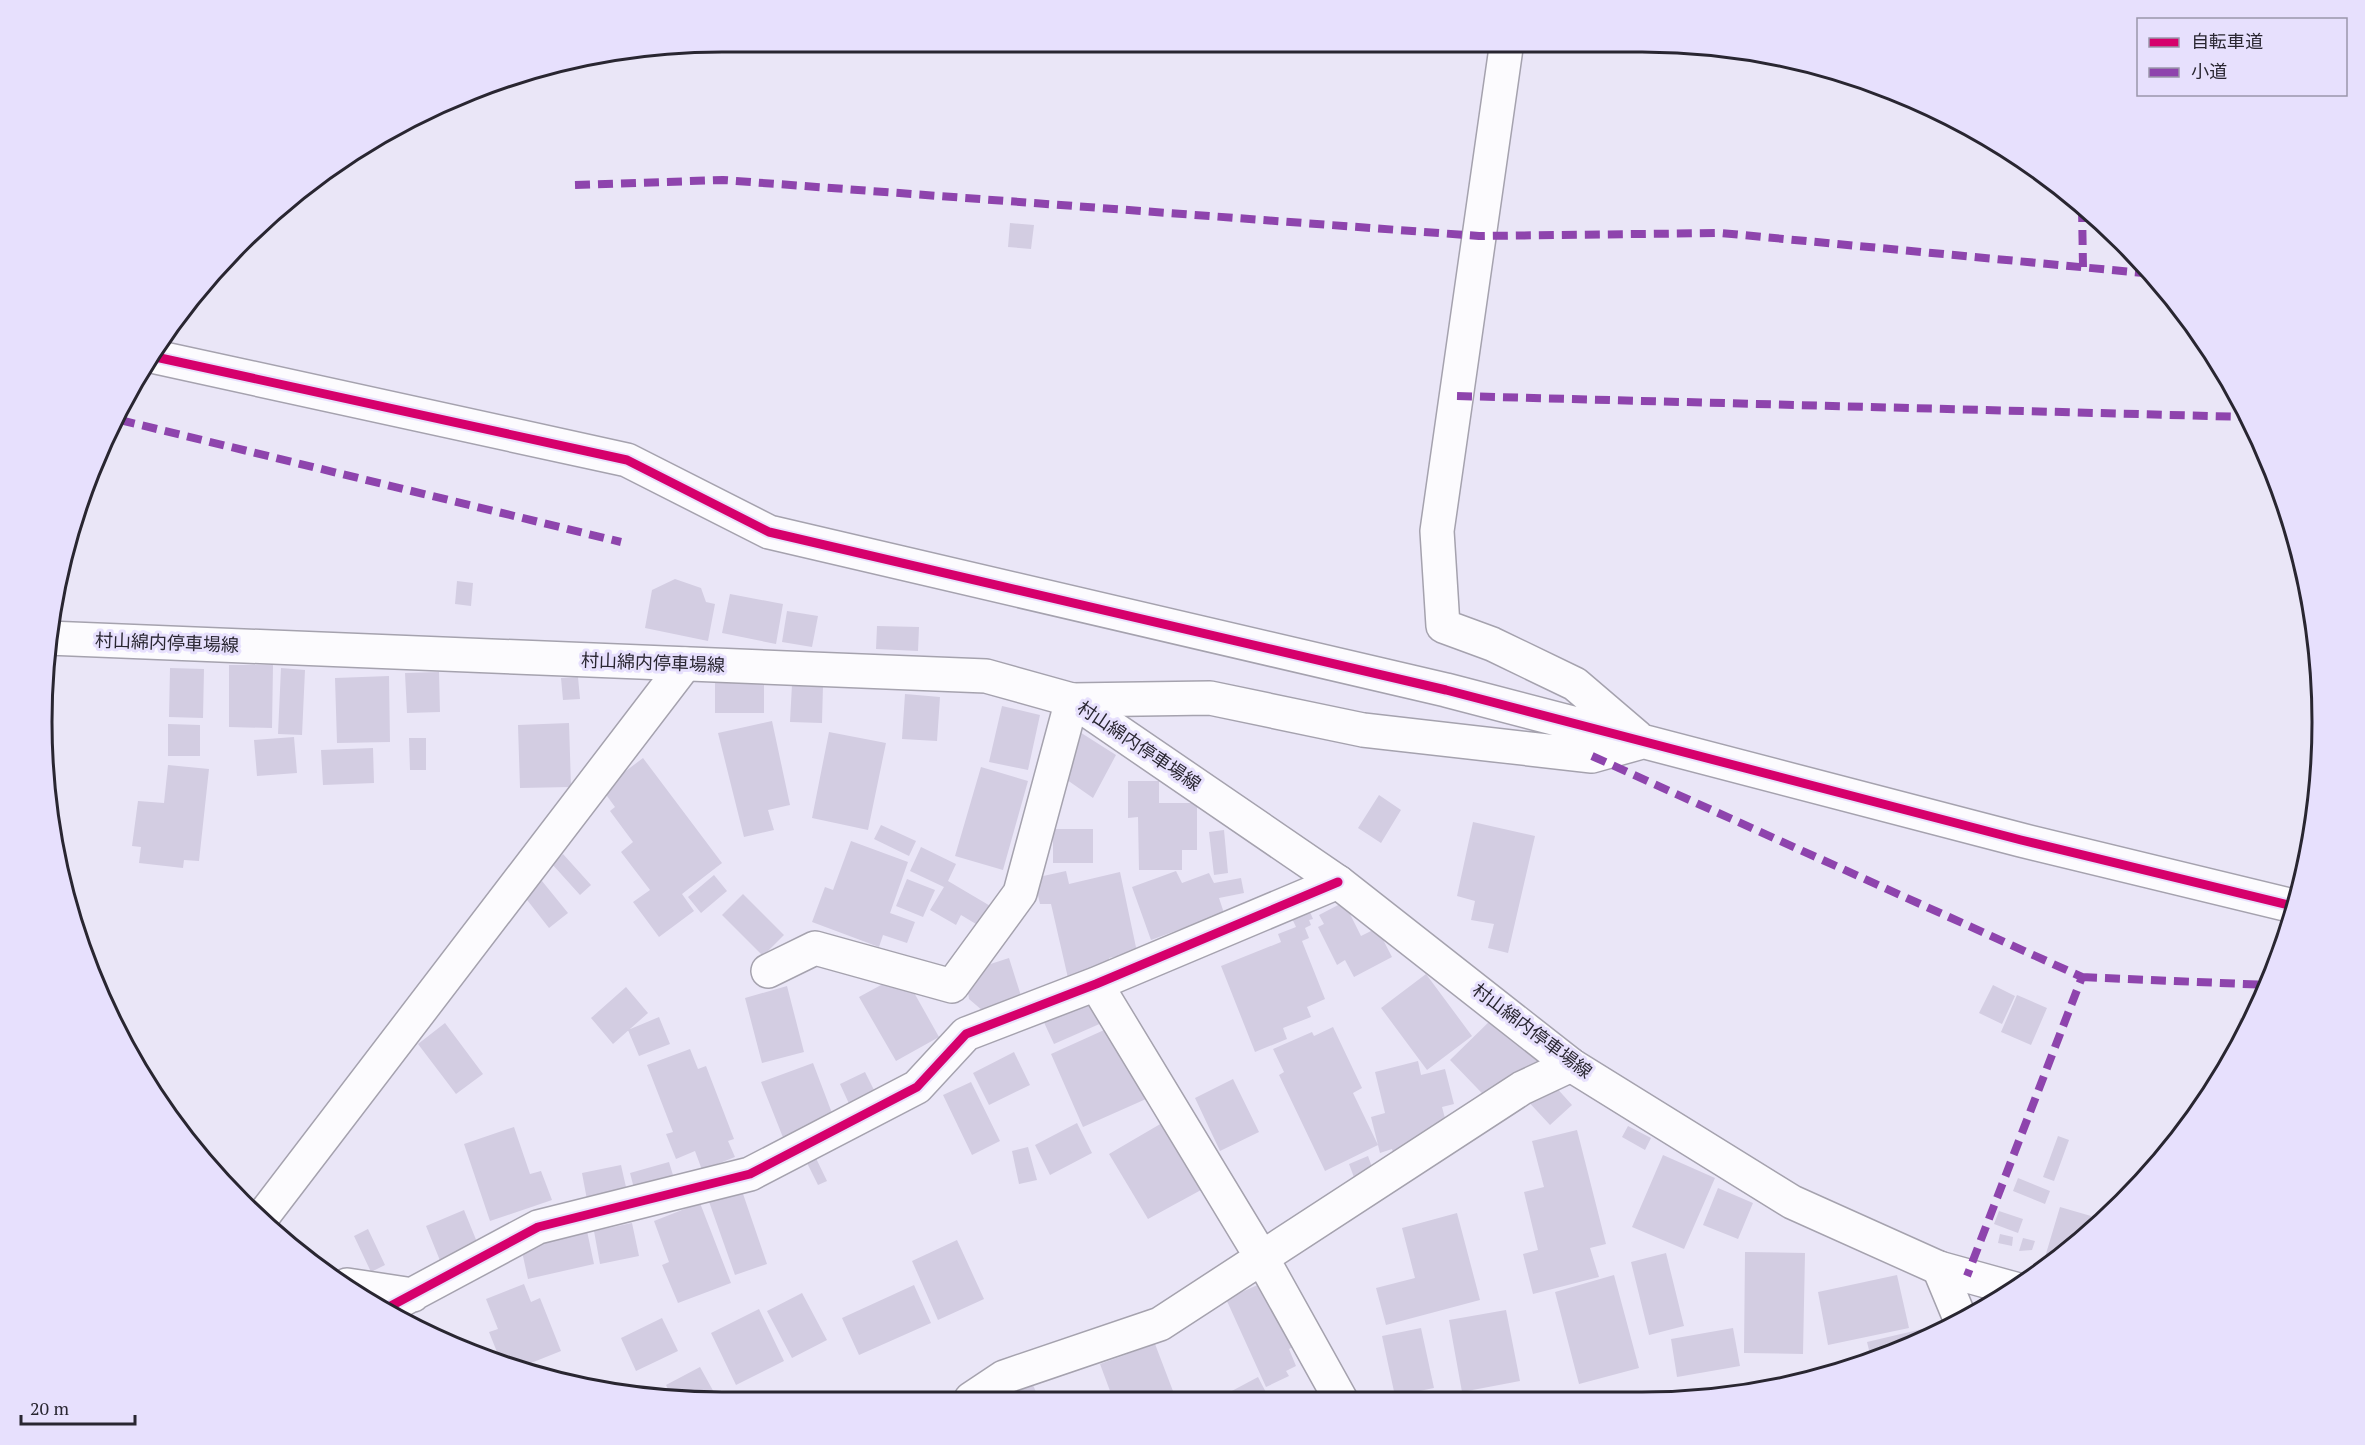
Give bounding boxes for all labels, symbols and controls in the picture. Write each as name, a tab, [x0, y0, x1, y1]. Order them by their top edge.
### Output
legend	[2137, 18, 2347, 96]
text: 自転車道	[2191, 29, 2263, 53]
text: 小道	[2191, 59, 2227, 83]
street label: 村山綿内停車場線	[95, 627, 239, 657]
street label: 村山綿内停車場線	[581, 647, 725, 677]
street label: 村山綿内停車場線	[1073, 695, 1206, 795]
street label: 村山綿内停車場線	[1468, 977, 1597, 1083]
scale bar	[21, 1388, 135, 1426]
text: 20 m	[30, 1396, 70, 1420]

